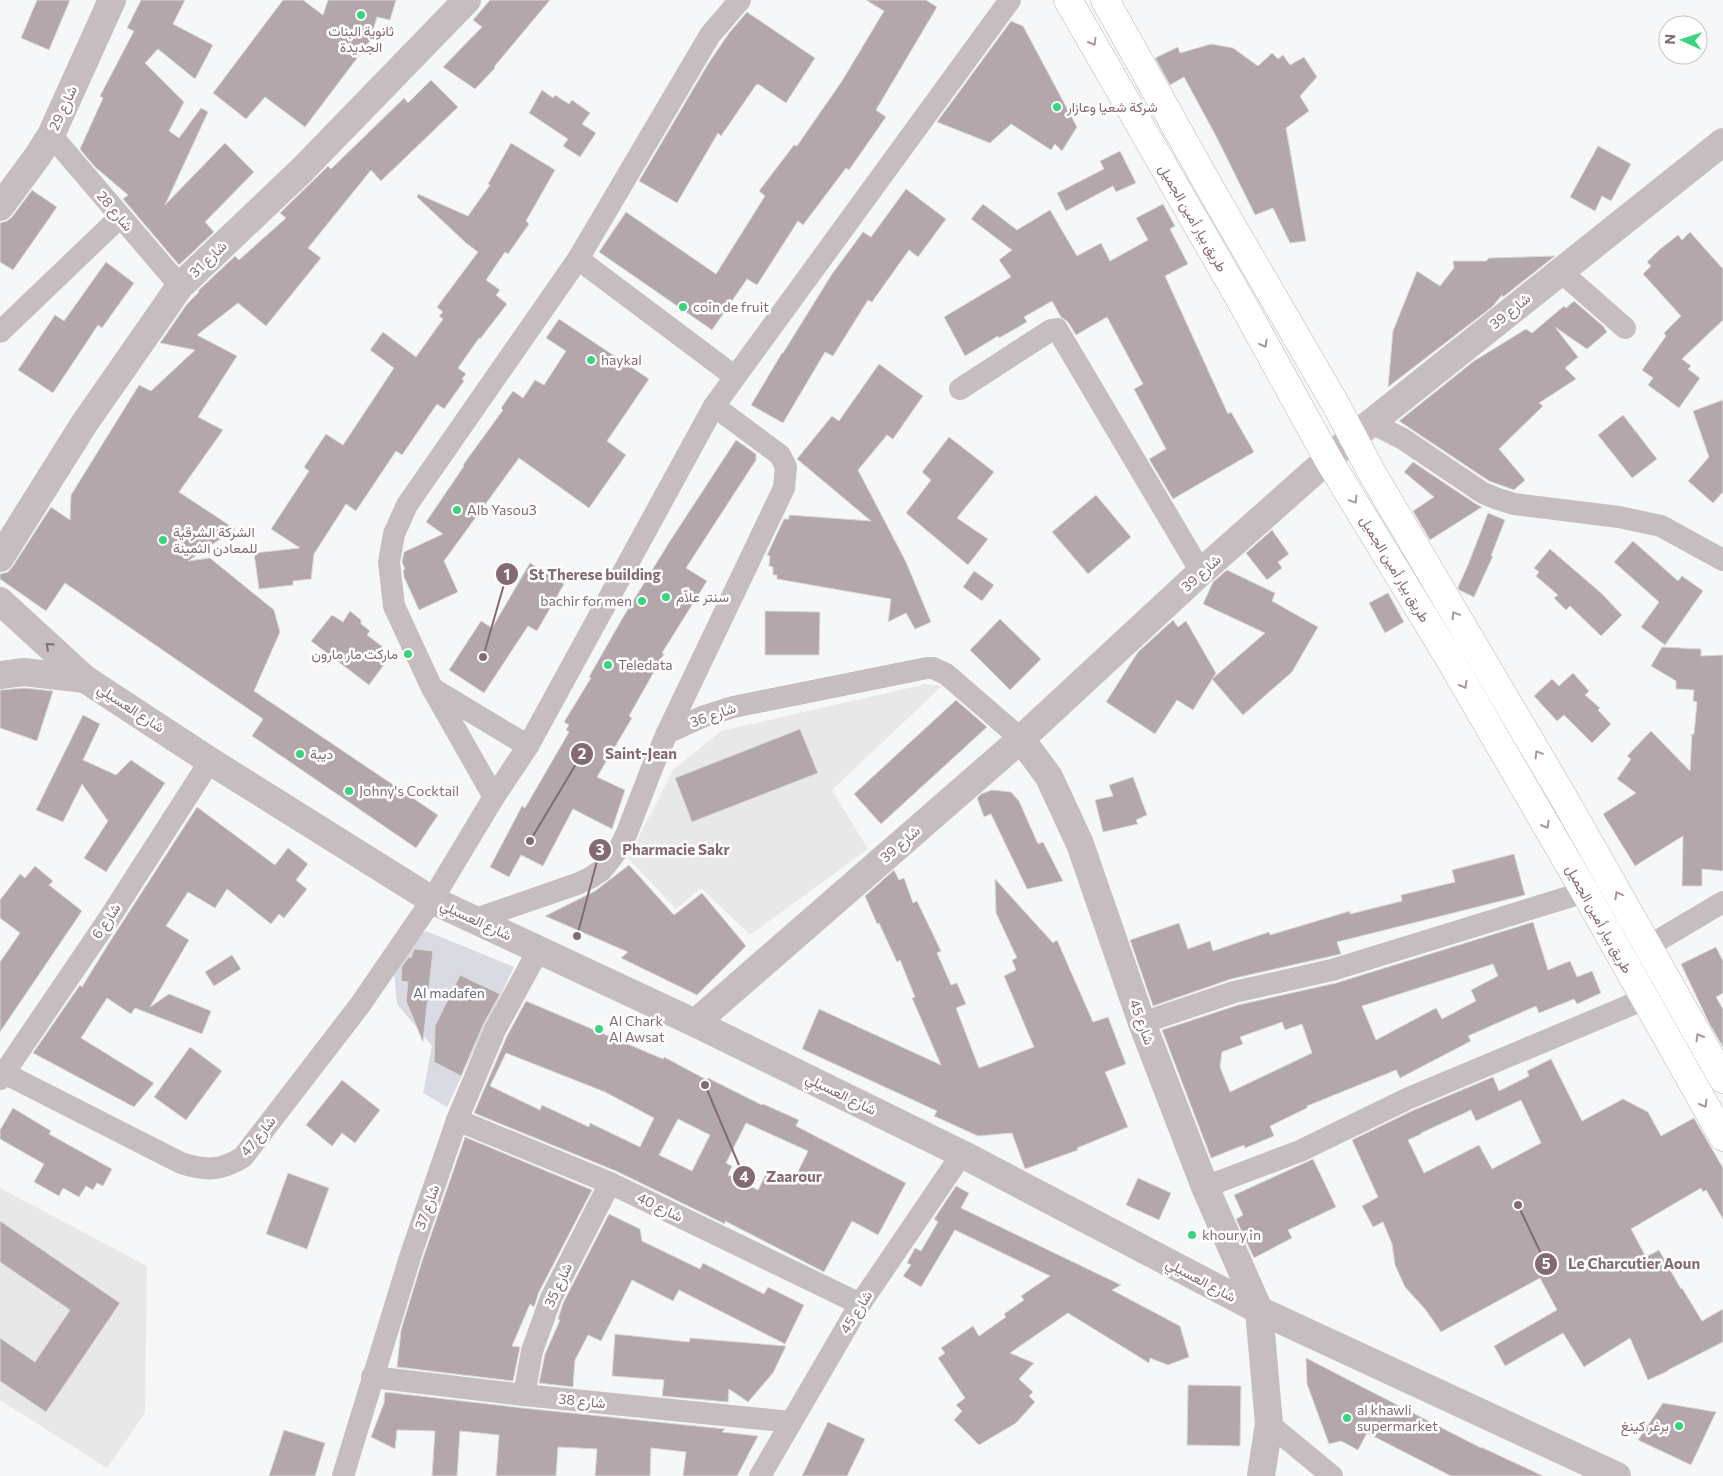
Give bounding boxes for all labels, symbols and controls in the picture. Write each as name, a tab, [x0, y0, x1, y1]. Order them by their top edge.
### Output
marker: ثانوية البنات الجديدة	[355, 9, 367, 21]
north arrow	[1658, 15, 1708, 65]
place label: ثانوية البنات الجديدة	[328, 22, 394, 56]
text: N	[1661, 34, 1678, 45]
one-way arrow	[1087, 37, 1097, 46]
street label: شارع 29	[45, 83, 83, 134]
place label: شركة شعيا وعازار	[1066, 98, 1158, 116]
marker: شركة شعيا وعازار	[1051, 101, 1063, 113]
street label: طريق بيار أمين الجميل	[1155, 161, 1231, 275]
street label: شارع 28	[91, 187, 137, 236]
street label: شارع 31	[186, 237, 232, 282]
street label: شارع 39	[1486, 289, 1535, 334]
place label: coin de fruit	[693, 298, 769, 315]
marker: coin de fruit	[677, 301, 689, 313]
one-way arrow	[1258, 339, 1268, 348]
place label: haykal	[601, 351, 642, 368]
marker: haykal	[585, 354, 597, 366]
one-way arrow	[1347, 495, 1357, 504]
place label: Alb Yasou3	[467, 501, 537, 518]
marker: Alb Yasou3	[451, 504, 463, 516]
street label: طريق بيار أمين الجميل	[1356, 512, 1434, 626]
place label: الشركة الشرقية للمعادن الثمينة	[173, 523, 257, 557]
marker: الشركة الشرقية للمعادن الثمينة	[157, 534, 169, 546]
street label: شارع 39	[1177, 550, 1226, 597]
callout: St Therese building	[495, 559, 671, 589]
text: 1	[504, 565, 510, 583]
text: St Therese building	[529, 565, 661, 583]
place label: سنتر علاّم	[676, 588, 729, 606]
marker: سنتر علاّم	[660, 591, 672, 603]
place label: bachir for men	[540, 592, 632, 609]
marker: bachir for men	[636, 595, 648, 607]
one-way arrow	[1451, 611, 1461, 620]
one-way arrow	[45, 643, 54, 652]
place label: ماركت مار مارون	[311, 645, 398, 663]
marker: ماركت مار مارون	[402, 648, 414, 660]
place label: Teledata	[618, 656, 673, 673]
marker: Teledata	[602, 659, 614, 671]
one-way arrow	[1458, 679, 1468, 688]
street label: شارع العسيلي	[92, 680, 168, 739]
street label: شارع 36	[688, 699, 739, 733]
callout: Saint-Jean	[570, 739, 687, 769]
text: 2	[578, 744, 586, 762]
text: Saint-Jean	[605, 744, 677, 762]
place label: ديبة	[310, 745, 333, 763]
marker: ديبة	[294, 748, 306, 760]
one-way arrow	[1534, 751, 1544, 760]
place label: Johny's Cocktail	[359, 782, 459, 799]
marker: Johny's Cocktail	[343, 785, 355, 797]
one-way arrow	[1540, 820, 1550, 829]
street label: شارع 39	[876, 822, 925, 868]
callout: Pharmacie Sakr	[588, 835, 740, 865]
text: 3	[596, 840, 605, 858]
text: Pharmacie Sakr	[622, 840, 730, 858]
street label: طريق بيار أمين الجميل	[1562, 861, 1636, 977]
one-way arrow	[1615, 892, 1625, 901]
street label: شارع العسيلي	[436, 896, 515, 947]
street label: شارع 6	[88, 900, 126, 943]
park label: Al madafen	[413, 984, 485, 1001]
street label: شارع 45	[1124, 997, 1159, 1048]
place label: Al Chark Al Awsat	[609, 1012, 665, 1045]
marker: Al Chark Al Awsat	[593, 1023, 605, 1035]
one-way arrow	[1695, 1033, 1705, 1042]
street label: شارع العسيلي	[801, 1069, 879, 1122]
one-way arrow	[1698, 1098, 1708, 1107]
street label: شارع 47	[236, 1112, 281, 1161]
callout: Zaarour	[731, 1162, 832, 1192]
text: 4	[739, 1167, 749, 1185]
text: Zaarour	[766, 1167, 822, 1185]
street label: شارع 37	[411, 1182, 445, 1232]
street label: شارع 40	[633, 1188, 686, 1227]
place label: khoury in	[1202, 1226, 1261, 1243]
marker: khoury in	[1186, 1229, 1198, 1241]
callout: Le Charcutier Aoun	[1533, 1249, 1710, 1279]
street label: شارع العسيلي	[1162, 1254, 1239, 1309]
text: 5	[1542, 1254, 1551, 1272]
text: Le Charcutier Aoun	[1568, 1254, 1700, 1272]
street label: شارع 35	[540, 1260, 578, 1311]
street label: شارع 45	[836, 1287, 878, 1338]
street label: شارع 38	[557, 1390, 606, 1414]
place label: al khawli supermarket	[1357, 1401, 1438, 1434]
marker: al khawli supermarket	[1341, 1412, 1353, 1424]
place label: برغر كينغ	[1621, 1417, 1669, 1437]
marker: برغر كينغ	[1673, 1420, 1685, 1432]

